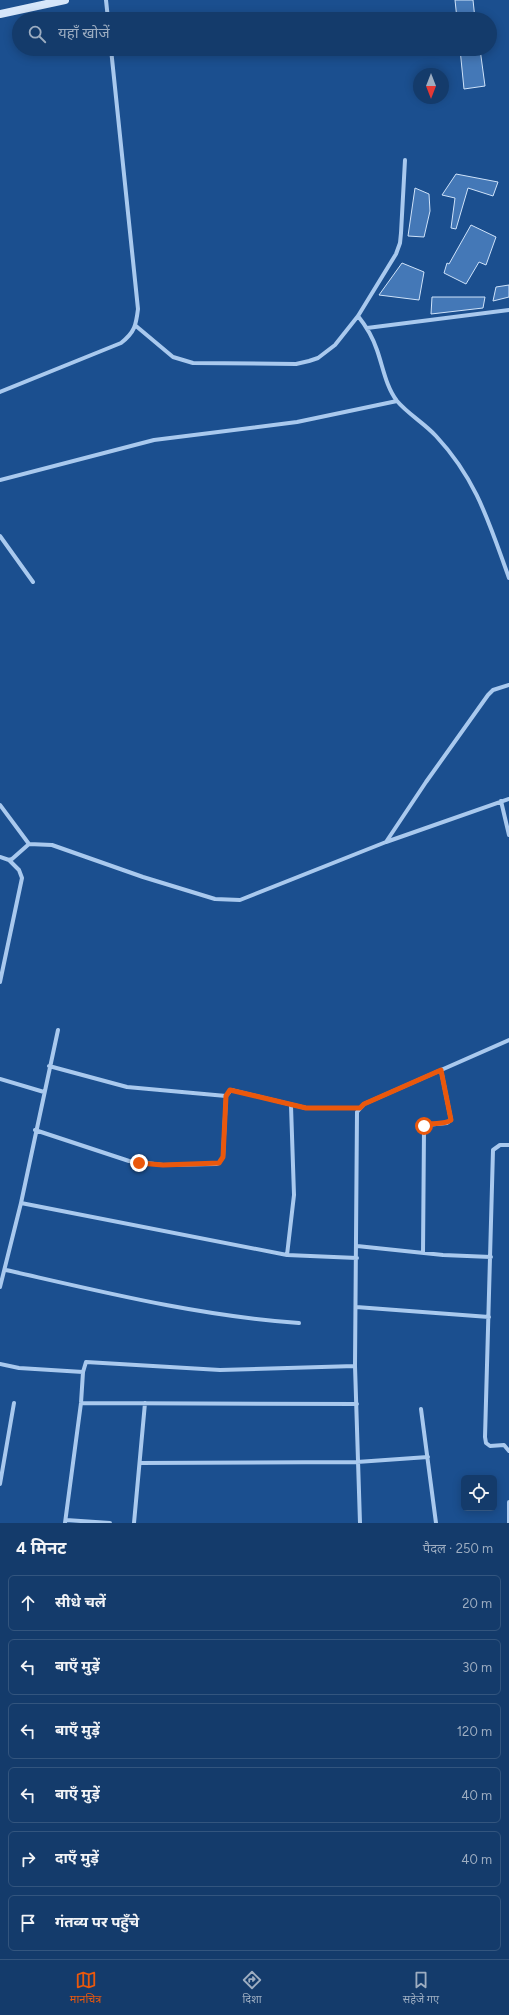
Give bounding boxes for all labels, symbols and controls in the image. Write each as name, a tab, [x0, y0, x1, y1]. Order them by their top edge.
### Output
search box	[12, 12, 497, 56]
icon: search	[26, 23, 48, 45]
text: यहाँ खोजें	[58, 24, 110, 42]
north arrow	[413, 68, 449, 104]
route start	[415, 1117, 433, 1135]
route end	[130, 1154, 148, 1172]
map controls	[461, 1475, 497, 1511]
button: locate	[461, 1475, 497, 1511]
text: 4 मिनट	[16, 1538, 67, 1558]
text: पैदल · 250 m	[423, 1541, 493, 1556]
icon: ahead	[17, 1592, 39, 1614]
text: सीधे चलें	[55, 1593, 106, 1611]
text: 20 m	[462, 1596, 492, 1611]
icon: left	[17, 1656, 39, 1678]
text: बाएँ मुड़ें	[55, 1657, 100, 1675]
text: 30 m	[462, 1660, 492, 1675]
icon: left	[17, 1720, 39, 1742]
text: बाएँ मुड़ें	[55, 1721, 100, 1739]
text: 120 m	[457, 1724, 492, 1739]
icon: left	[17, 1784, 39, 1806]
text: बाएँ मुड़ें	[55, 1785, 100, 1803]
text: 40 m	[461, 1788, 492, 1803]
icon: right	[17, 1848, 39, 1870]
text: दाएँ मुड़ें	[55, 1849, 99, 1867]
text: 40 m	[461, 1852, 492, 1867]
icon: arrive	[17, 1912, 39, 1934]
text: गंतव्य पर पहुँचे	[55, 1913, 139, 1931]
tab: मानचित्र	[70, 1969, 101, 2007]
tab: दिशा	[241, 1969, 263, 2007]
tab: सहेजे गए	[403, 1969, 439, 2007]

